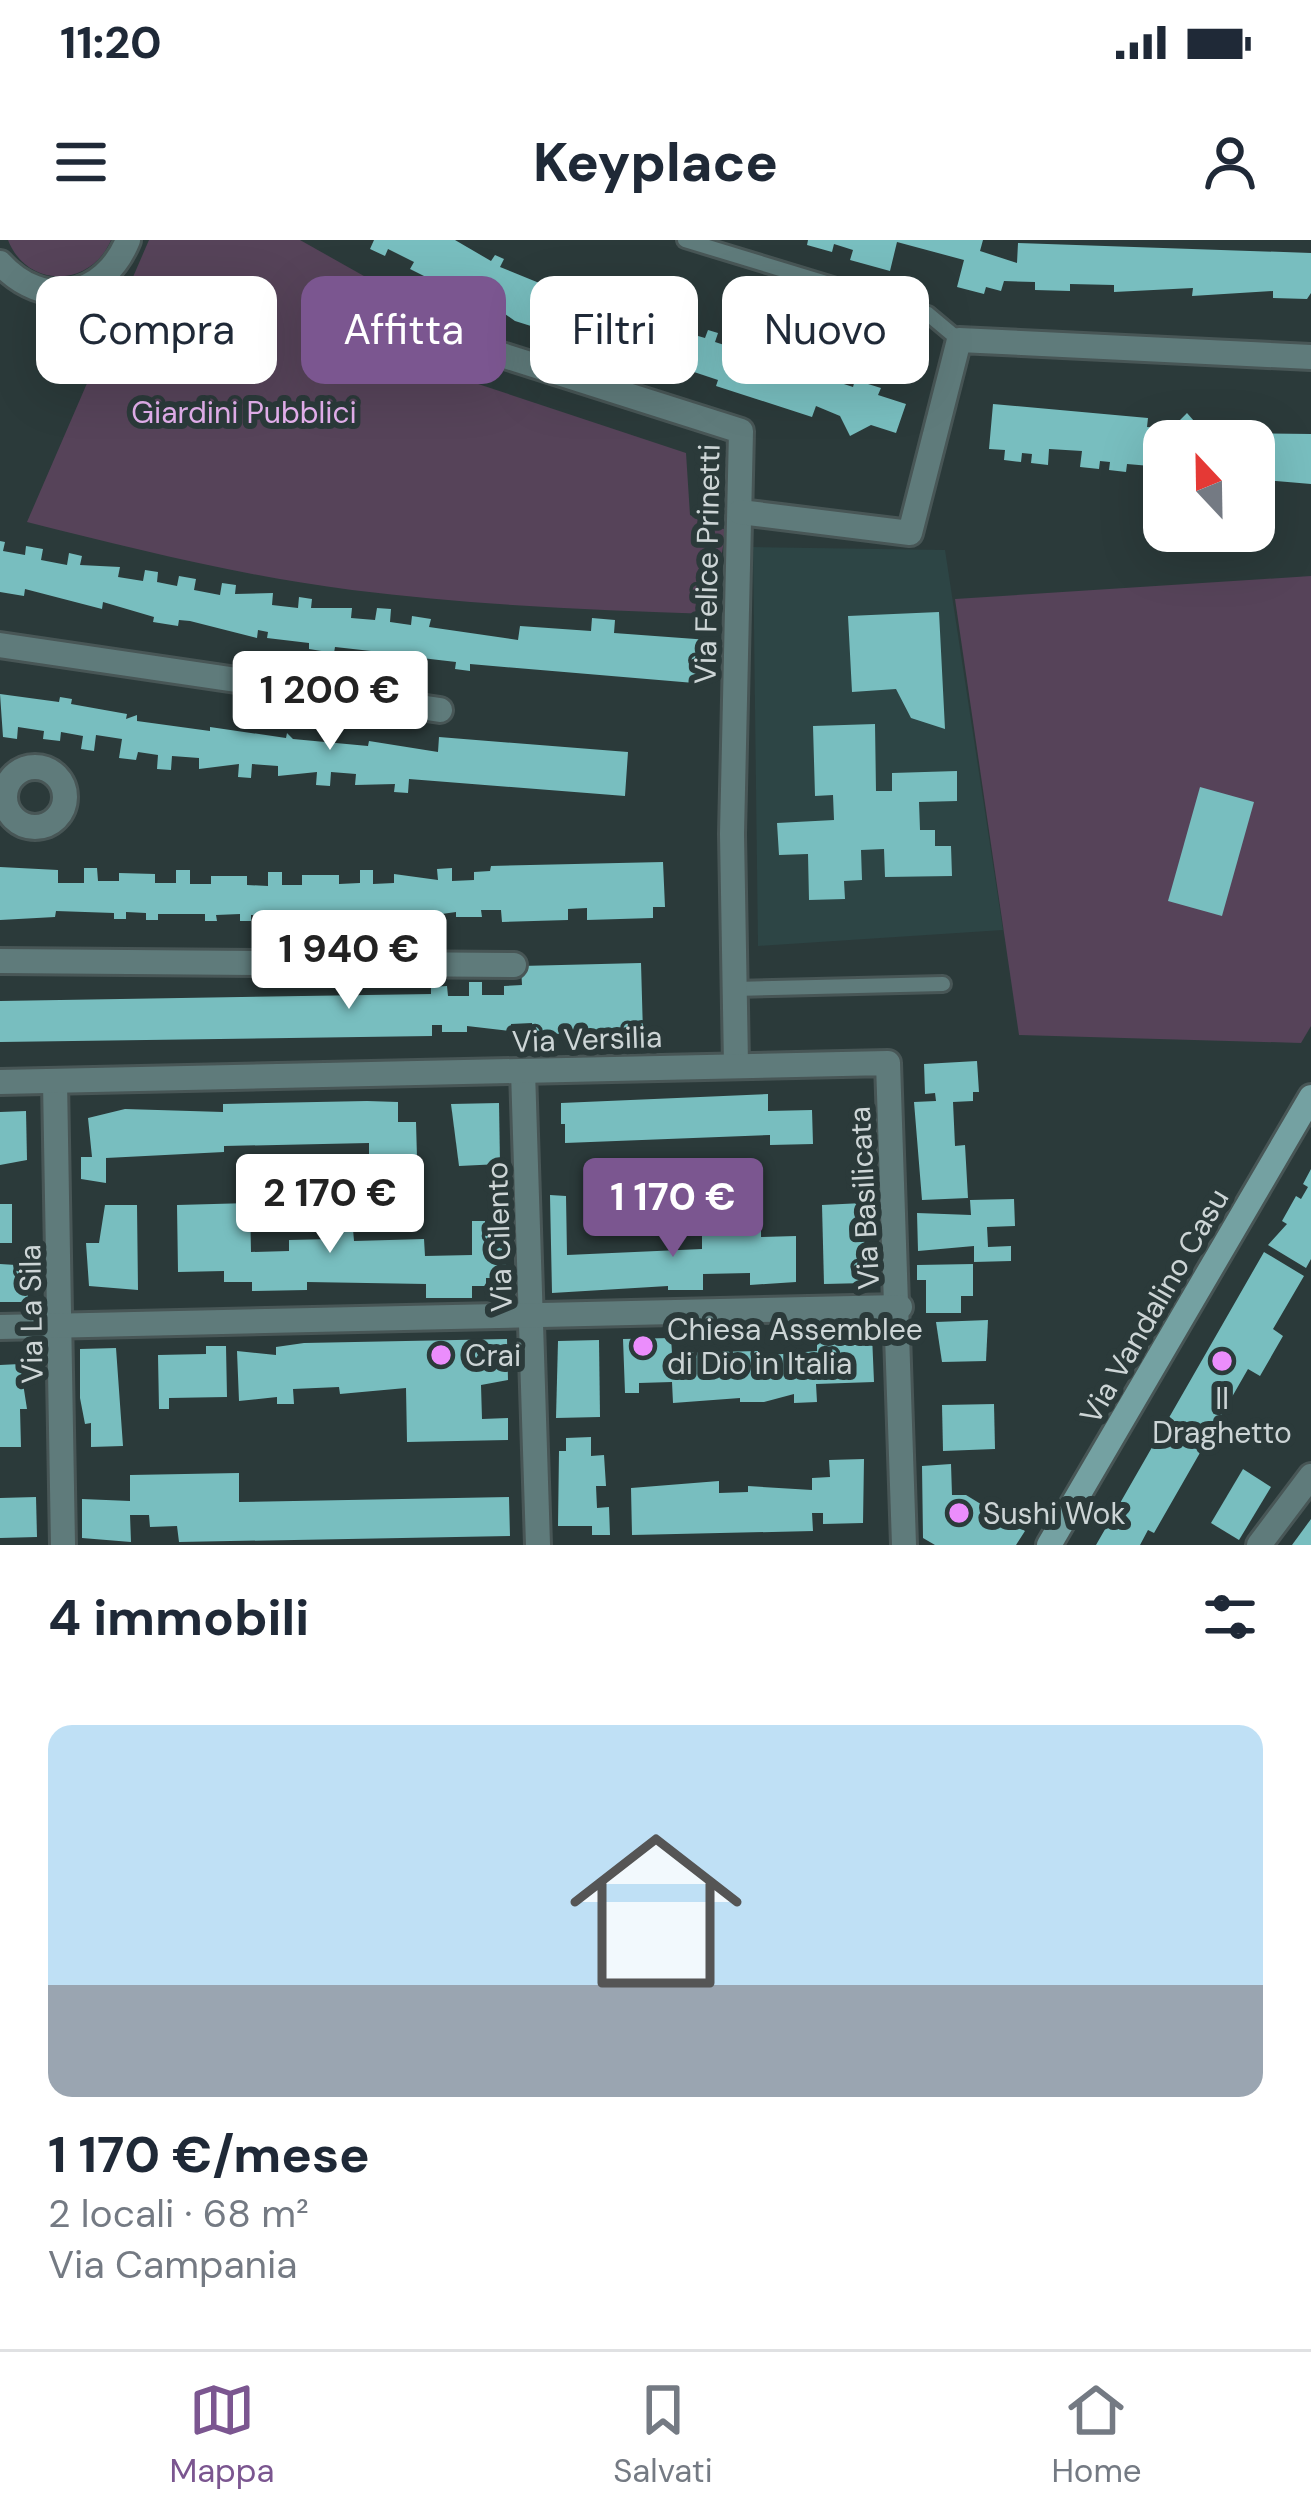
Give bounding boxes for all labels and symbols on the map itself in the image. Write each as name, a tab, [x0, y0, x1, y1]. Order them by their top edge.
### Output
park label: Giardini Pubblici	[131, 393, 357, 432]
north arrow	[1143, 420, 1275, 552]
street label: Via Felice Prinetti	[685, 444, 729, 684]
pin: 1 200 €	[219, 651, 441, 753]
pin: 1 940 €	[238, 910, 460, 1012]
street label: Via Versilia	[511, 1017, 663, 1061]
street label: Via Basilicata	[840, 1105, 888, 1291]
pin: 2 170 €	[219, 1154, 441, 1256]
pin: 1 170 €	[562, 1158, 784, 1260]
street label: Via Cilento	[477, 1161, 521, 1313]
street label: Via Vandalino Casu	[1071, 1181, 1237, 1431]
street label: Via La Sila	[10, 1244, 52, 1384]
place label: Chiesa Assemblee di Dio in Italia	[667, 1310, 923, 1383]
marker: Chiesa Assemblee di Dio in Italia	[630, 1333, 656, 1359]
place label: Crai	[465, 1336, 521, 1375]
marker: Crai	[428, 1342, 454, 1368]
marker: Il Draghetto	[1209, 1348, 1235, 1374]
place label: Il Draghetto	[1152, 1379, 1292, 1452]
place label: Sushi Wok	[983, 1494, 1126, 1533]
marker: Sushi Wok	[946, 1500, 972, 1526]

